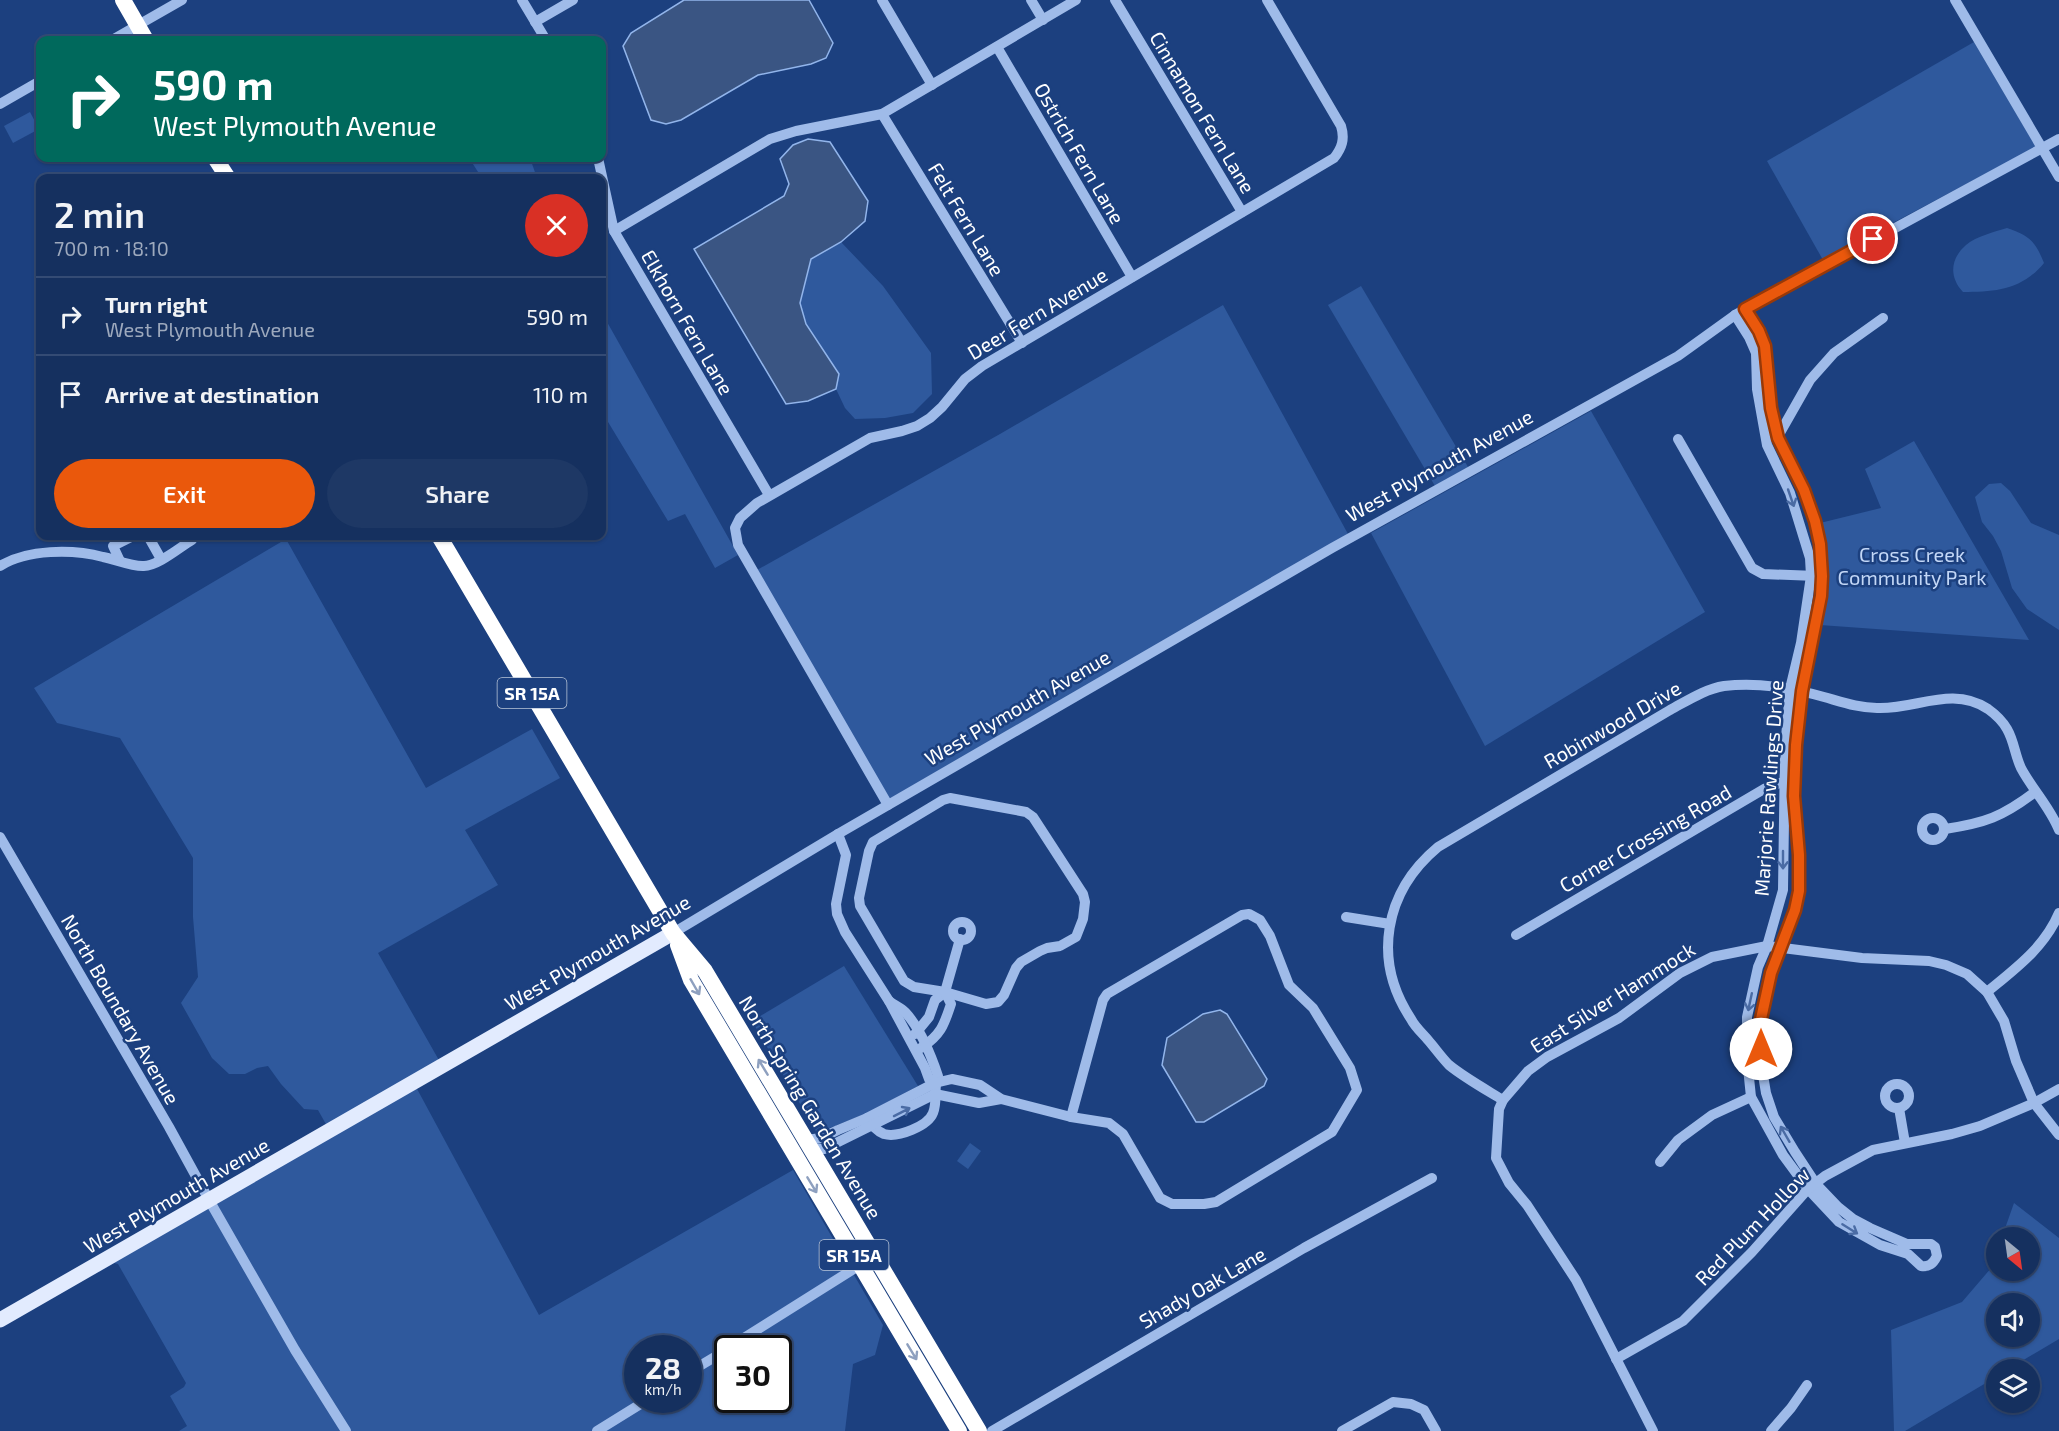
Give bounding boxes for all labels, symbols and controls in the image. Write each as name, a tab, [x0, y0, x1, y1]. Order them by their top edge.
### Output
street label: Cinnamon Fern Lane	[1145, 27, 1261, 197]
text: 590 m	[153, 58, 274, 108]
icon: right	[54, 60, 132, 138]
street label: Ostrich Fern Lane	[1030, 78, 1130, 228]
text: West Plymouth Avenue	[153, 109, 436, 141]
street label: Felt Fern Lane	[924, 158, 1010, 280]
text: 2 min	[54, 192, 145, 235]
button: close	[525, 194, 588, 257]
pin	[1847, 213, 1898, 264]
icon: arrive	[1856, 222, 1889, 255]
text: 700 m · 18:10	[54, 236, 169, 260]
street label: Elkhorn Fern Lane	[637, 245, 739, 399]
street label: Deer Fern Avenue	[963, 262, 1111, 364]
text: Turn right	[105, 291, 207, 317]
icon: right	[54, 300, 87, 333]
text: 590 m	[526, 303, 588, 329]
text: West Plymouth Avenue	[105, 317, 315, 341]
icon: arrive	[54, 378, 87, 411]
text: Arrive at destination	[105, 381, 319, 407]
text: 110 m	[533, 381, 588, 407]
street label: West Plymouth Avenue	[1341, 404, 1537, 526]
button: Exit	[54, 459, 315, 528]
button: Share	[327, 459, 588, 528]
one-way arrow	[1787, 488, 1798, 507]
park label: Cross Creek Community Park	[1838, 542, 1986, 589]
street label: West Plymouth Avenue	[920, 644, 1114, 770]
street label: Robinwood Drive	[1539, 675, 1685, 773]
road number: SR 15A	[498, 678, 566, 708]
street label: Marjorie Rawlings Drive	[1748, 679, 1788, 897]
street label: Corner Crossing Road	[1555, 779, 1735, 897]
one-way arrow	[1777, 850, 1789, 870]
street label: West Plymouth Avenue	[500, 889, 694, 1015]
street label: North Boundary Avenue	[57, 910, 185, 1108]
street label: East Silver Hammock	[1525, 936, 1699, 1058]
one-way arrow	[689, 978, 701, 995]
street label: North Spring Garden Avenue	[735, 991, 887, 1223]
one-way arrow	[1744, 991, 1755, 1011]
position arrow	[1729, 1017, 1793, 1081]
one-way arrow	[756, 1059, 768, 1076]
one-way arrow	[893, 1105, 911, 1117]
one-way arrow	[1778, 1126, 1790, 1143]
street label: West Plymouth Avenue	[79, 1132, 273, 1258]
street label: Red Plum Hollow	[1690, 1162, 1814, 1290]
one-way arrow	[807, 1176, 819, 1193]
one-way arrow	[1841, 1224, 1858, 1236]
north arrow	[1986, 1227, 2040, 1281]
map controls	[1986, 1227, 2040, 1413]
road number: SR 15A	[820, 1240, 888, 1270]
street label: Shady Oak Lane	[1134, 1241, 1270, 1333]
button: sound	[1986, 1293, 2040, 1347]
speed limit sign: 30	[714, 1335, 792, 1413]
one-way arrow	[906, 1343, 918, 1360]
text: 28	[645, 1349, 681, 1385]
button: layers	[1986, 1359, 2040, 1413]
text: km/h	[644, 1380, 682, 1398]

